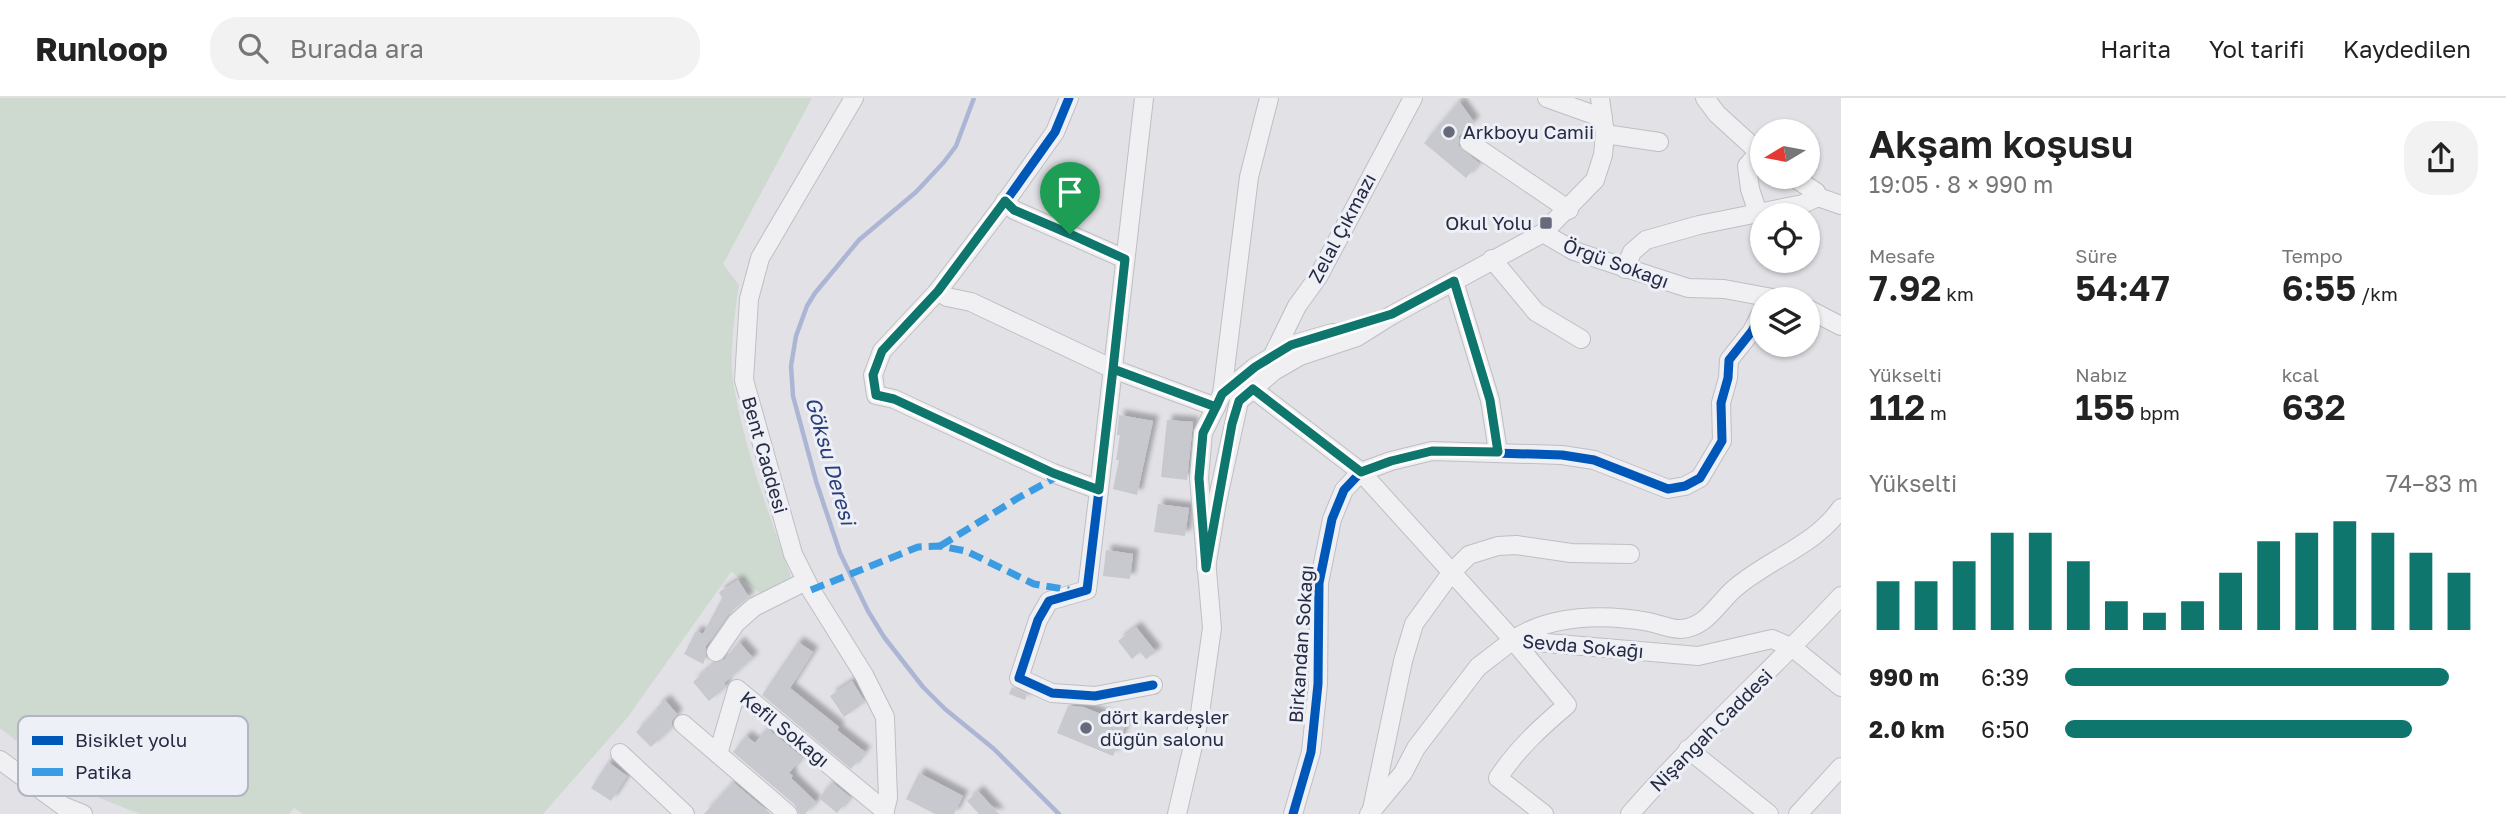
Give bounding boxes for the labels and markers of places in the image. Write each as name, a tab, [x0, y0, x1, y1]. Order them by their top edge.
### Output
place label: Arkboyu Camii	[1463, 120, 1594, 143]
marker: Arkboyu Camii	[1441, 124, 1457, 140]
pin	[1040, 162, 1100, 234]
place label: Okul Yolu	[1445, 211, 1532, 234]
marker: Okul Yolu	[1538, 215, 1554, 231]
place label: dört kardeşler düğün salonu	[1100, 705, 1229, 750]
marker: dört kardeşler düğün salonu	[1078, 720, 1094, 736]

